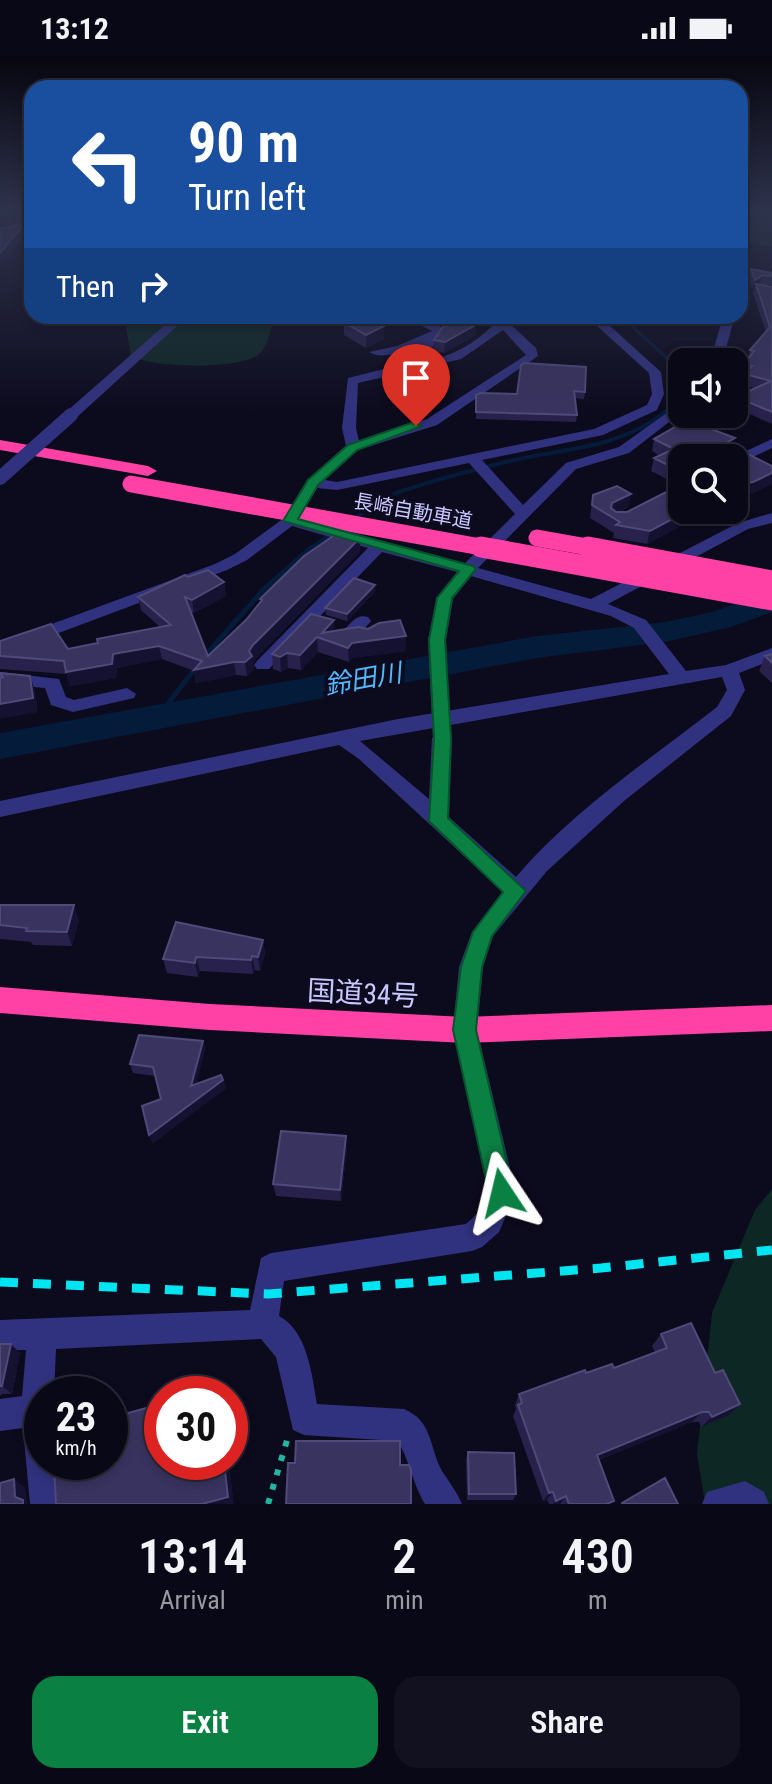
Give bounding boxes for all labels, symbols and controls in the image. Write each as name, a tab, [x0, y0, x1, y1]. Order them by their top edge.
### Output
text: 13:12	[40, 11, 109, 46]
text: 90 m	[188, 110, 299, 176]
icon: left	[56, 112, 160, 216]
text: Turn left	[188, 177, 306, 219]
icon: right	[131, 264, 175, 308]
text: Then	[56, 269, 115, 304]
pin	[382, 344, 450, 426]
map controls	[668, 348, 748, 524]
button: sound	[668, 348, 748, 428]
icon: arrive	[394, 356, 438, 400]
button: search	[668, 444, 748, 524]
street label: 長崎自動車道	[352, 489, 474, 533]
water label: 鈴田川	[322, 657, 407, 701]
street label: 国道34号	[306, 974, 420, 1013]
position arrow	[460, 1151, 544, 1235]
speed limit sign: 30	[144, 1376, 248, 1480]
text: 23	[56, 1394, 96, 1441]
text: km/h	[55, 1436, 97, 1460]
text: 13:14	[138, 1528, 247, 1585]
text: 2	[392, 1528, 416, 1585]
text: 430	[562, 1528, 634, 1585]
text: Arrival	[160, 1585, 226, 1615]
text: min	[385, 1585, 423, 1615]
text: m	[588, 1585, 608, 1615]
button: Exit	[32, 1676, 378, 1768]
button: Share	[394, 1676, 740, 1768]

